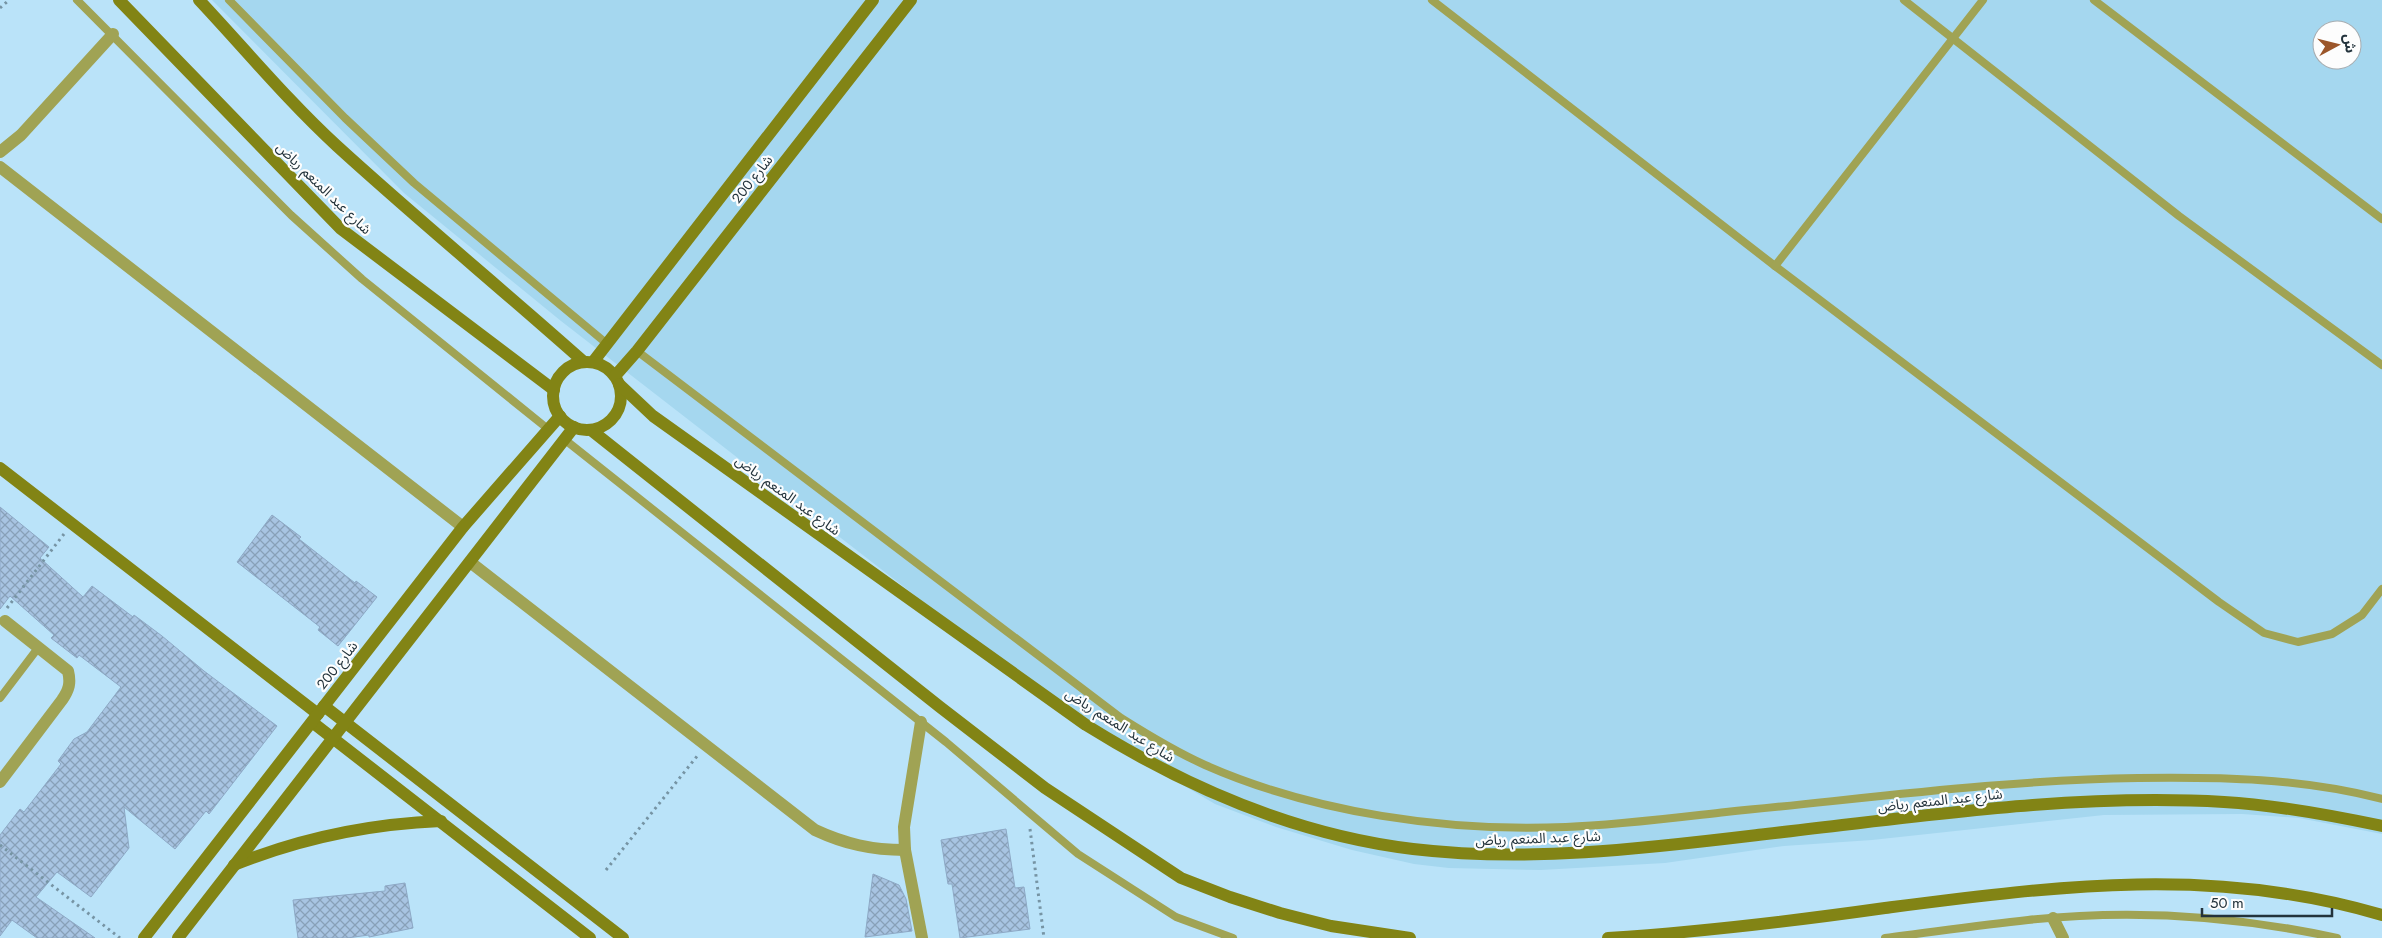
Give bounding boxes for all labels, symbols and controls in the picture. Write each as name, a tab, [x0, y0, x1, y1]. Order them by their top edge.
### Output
north arrow	[2312, 20, 2362, 70]
text: ش	[2339, 33, 2361, 54]
street label: شارع عبد المنعم رياض	[271, 137, 376, 240]
street label: شارع 200	[727, 151, 778, 208]
street label: شارع عبد المنعم رياض	[731, 450, 845, 541]
street label: شارع 200	[312, 637, 363, 694]
street label: شارع عبد المنعم رياض	[1061, 683, 1179, 768]
street label: شارع عبد المنعم رياض	[1877, 783, 2004, 817]
street label: شارع عبد المنعم رياض	[1475, 826, 1601, 851]
scale bar	[2202, 886, 2332, 918]
text: 50 m	[2210, 892, 2244, 914]

